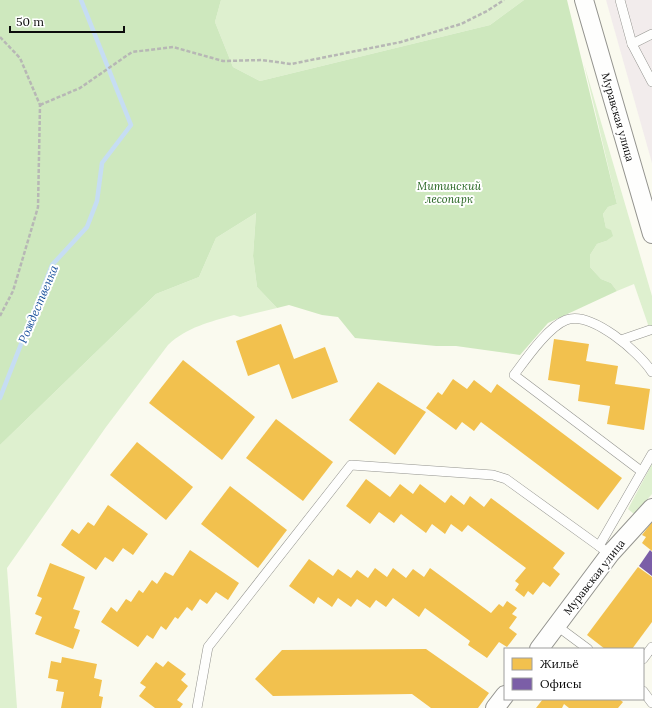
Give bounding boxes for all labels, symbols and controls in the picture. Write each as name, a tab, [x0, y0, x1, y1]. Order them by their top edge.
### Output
scale bar	[10, 8, 124, 34]
text: 50 m	[16, 14, 44, 29]
street label: Муравская улица	[599, 71, 637, 163]
park label: Митинский лесопарк	[417, 179, 481, 206]
water label: Рождественка	[15, 262, 61, 345]
street label: Муравская улица	[560, 536, 628, 617]
legend	[504, 648, 644, 700]
text: Жильё	[540, 656, 579, 671]
text: Офисы	[540, 676, 582, 691]

